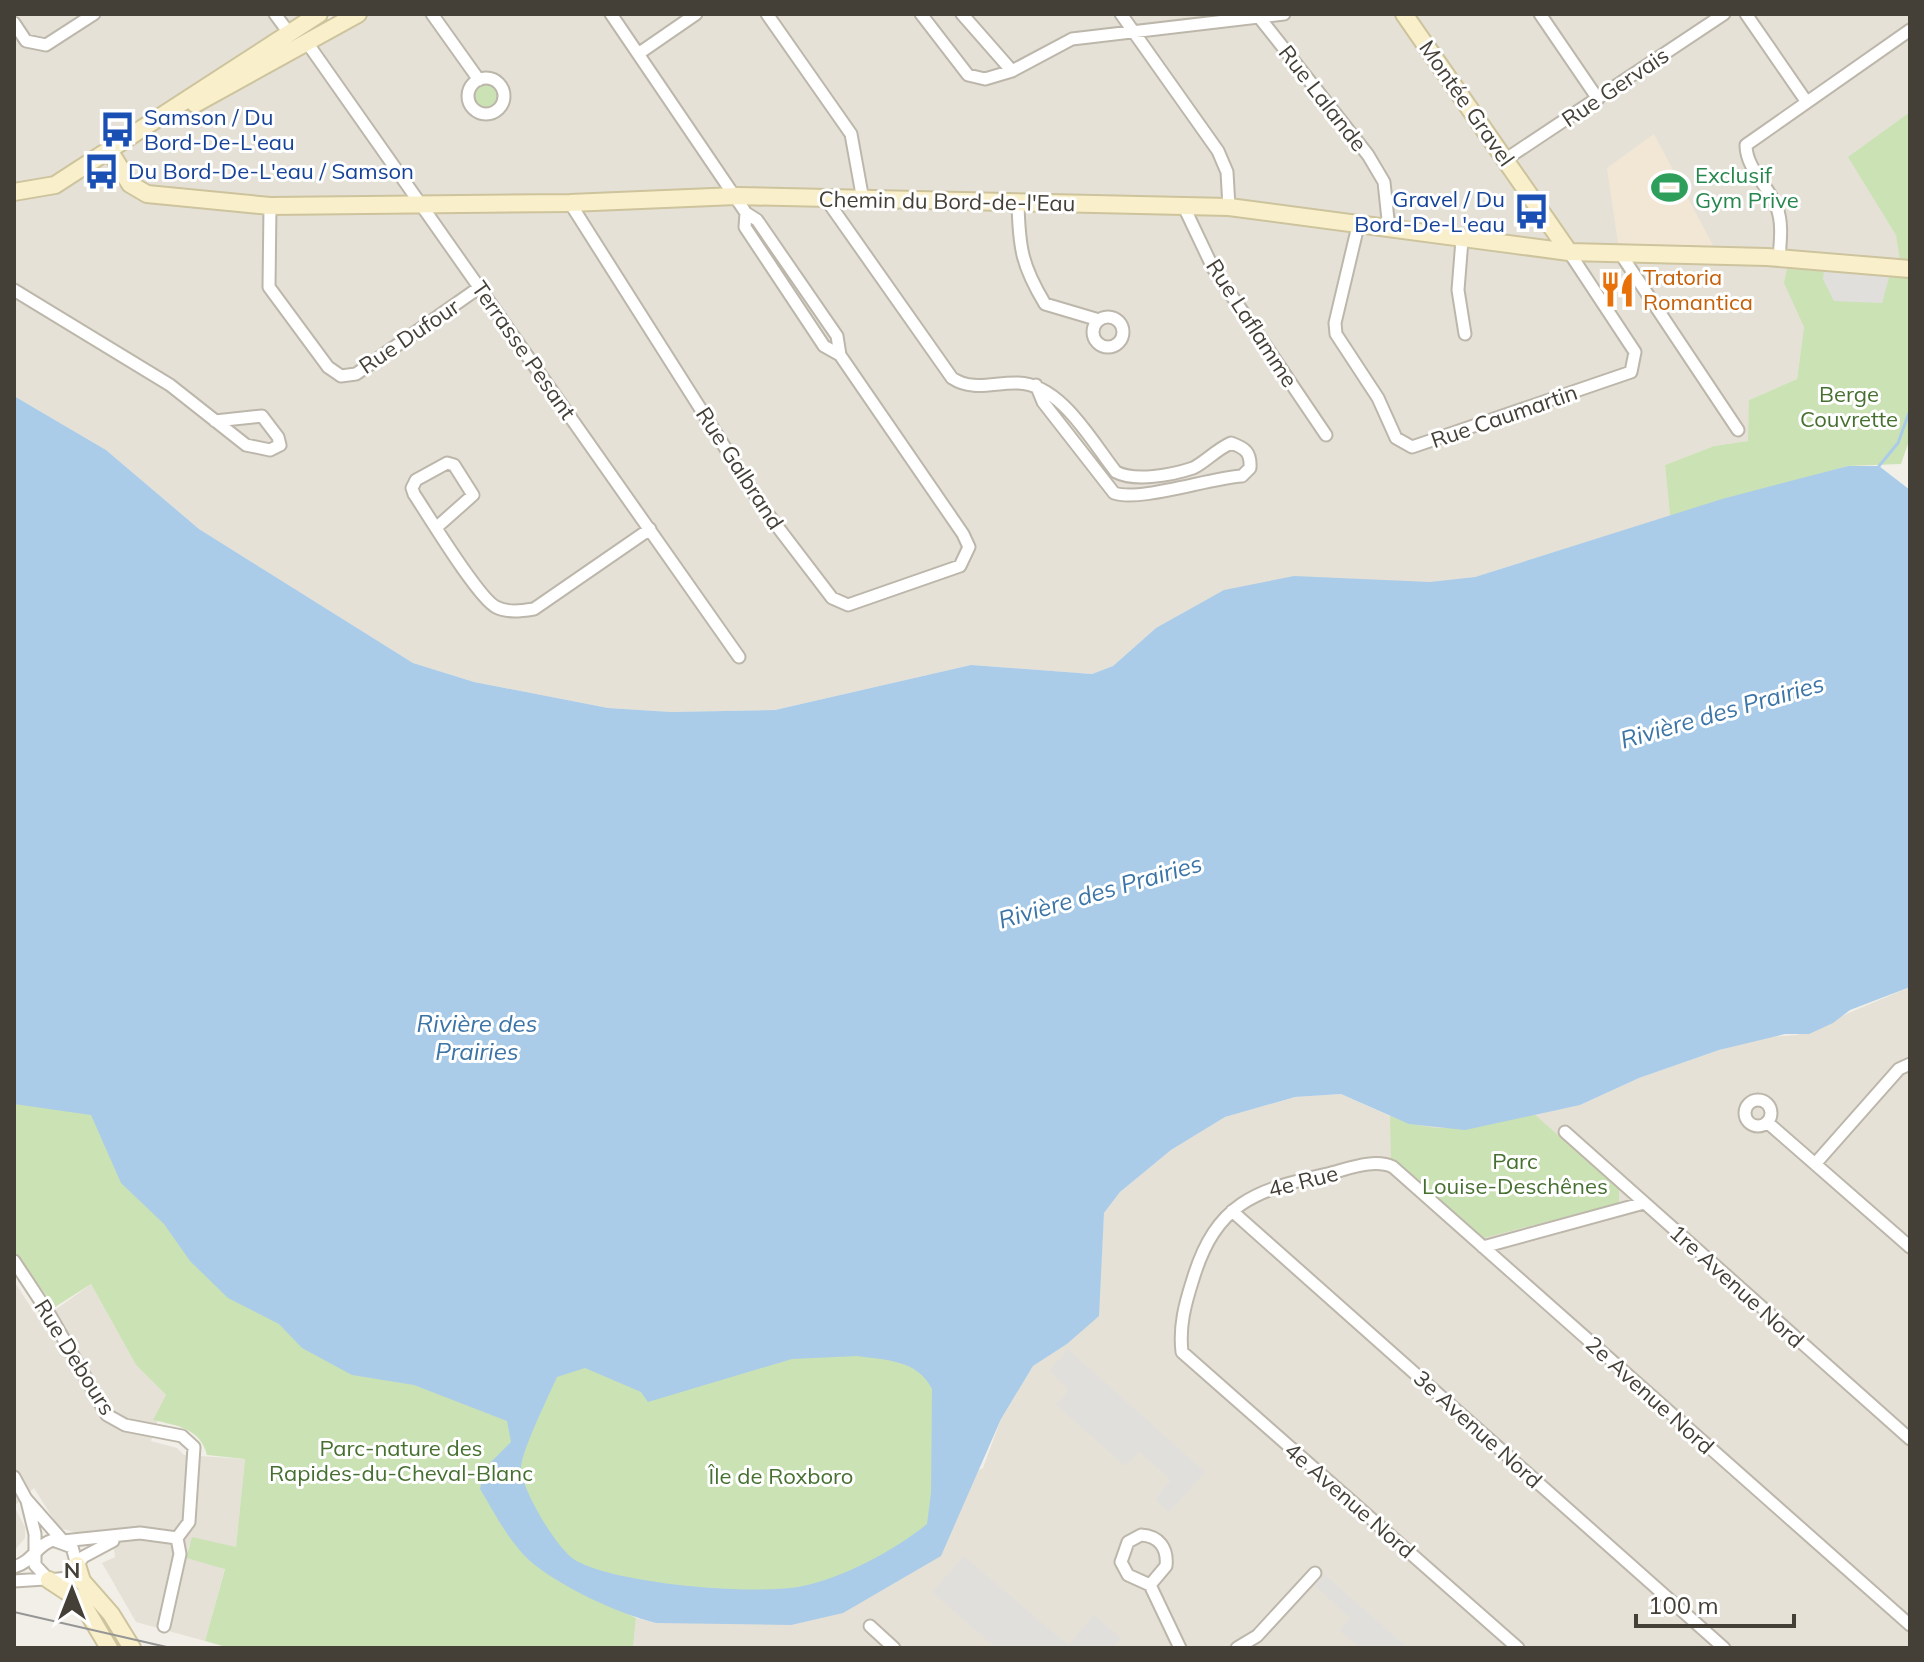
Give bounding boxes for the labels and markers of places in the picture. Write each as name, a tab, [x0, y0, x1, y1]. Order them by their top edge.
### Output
place label: Samson / Du Bord-De-L'eau	[144, 103, 295, 156]
bus stop icon: Samson / Du Bord-De-L'eau	[99, 111, 137, 149]
bus stop icon: Du Bord-De-L'eau / Samson	[83, 152, 121, 190]
place label: Du Bord-De-L'eau / Samson	[128, 157, 414, 185]
place label: Exclusif Gym Prive	[1695, 161, 1799, 214]
sports icon: Exclusif Gym Prive	[1650, 169, 1688, 207]
place label: Gravel / Du Bord-De-L'eau	[1354, 185, 1505, 238]
bus stop icon: Gravel / Du Bord-De-L'eau	[1512, 193, 1550, 231]
place label: Tratoria Romantica	[1643, 263, 1753, 316]
restaurant icon: Tratoria Romantica	[1598, 271, 1636, 309]

